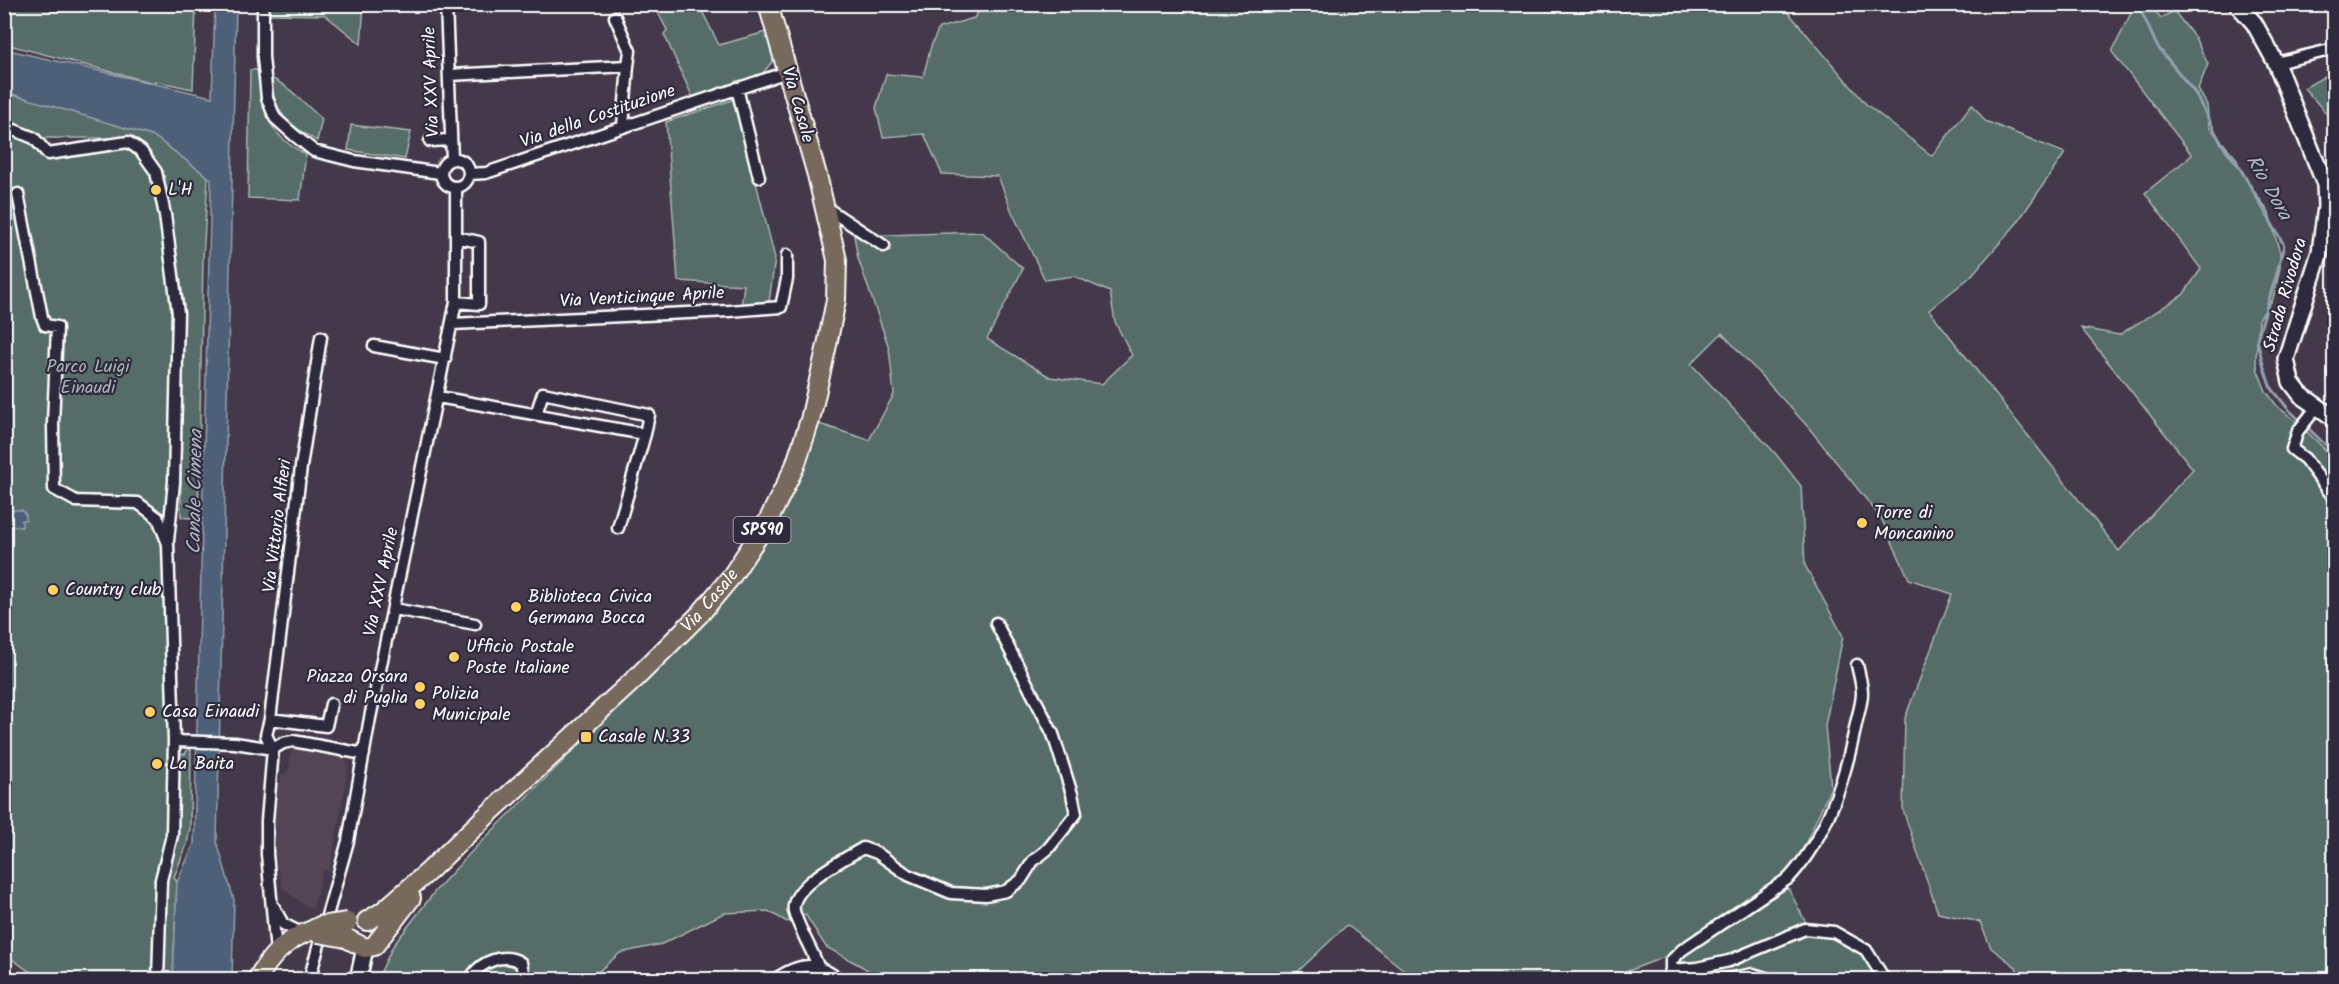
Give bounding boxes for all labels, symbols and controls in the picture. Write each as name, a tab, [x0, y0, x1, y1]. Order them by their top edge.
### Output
street label: Via XXV Aprile	[416, 26, 448, 138]
street label: Via Casale	[772, 64, 822, 146]
street label: Via della Costituzione	[516, 77, 680, 157]
water label: Rio Dora	[2236, 149, 2301, 228]
place label: L'H	[168, 176, 193, 205]
marker: L'H	[149, 183, 163, 197]
street label: Strada Rivodora	[2256, 234, 2316, 356]
street label: Via Venticinque Aprile	[559, 279, 725, 317]
park label: Parco Luigi Einaudi	[46, 353, 130, 403]
water label: Canale Cimena	[179, 428, 213, 555]
street label: Via Vittorio Alfieri	[255, 457, 301, 594]
place label: Torre di Moncanino	[1874, 499, 1954, 549]
marker: Torre di Moncanino	[1855, 516, 1869, 530]
road number: SP590	[734, 517, 790, 543]
street label: Via XXV Aprile	[356, 525, 408, 639]
street label: Via Casale	[674, 563, 747, 640]
place label: Country club	[65, 576, 162, 605]
marker: Country club	[46, 583, 60, 597]
place label: Biblioteca Civica Germana Bocca	[528, 583, 652, 633]
marker: Biblioteca Civica Germana Bocca	[509, 600, 523, 614]
place label: Ufficio Postale Poste Italiane	[466, 633, 574, 683]
marker: Ufficio Postale Poste Italiane	[447, 650, 461, 664]
place label: Piazza Orsara di Puglia	[306, 663, 408, 713]
marker: Piazza Orsara di Puglia	[413, 680, 427, 694]
place label: Polizia Municipale	[432, 680, 511, 730]
marker: Polizia Municipale	[413, 697, 427, 711]
place label: Casa Einaudi	[162, 698, 260, 727]
marker: Casa Einaudi	[143, 705, 157, 719]
place label: Casale N.33	[598, 723, 690, 752]
marker: Casale N.33	[579, 730, 593, 744]
place label: La Baita	[169, 750, 234, 779]
marker: La Baita	[150, 757, 164, 771]

